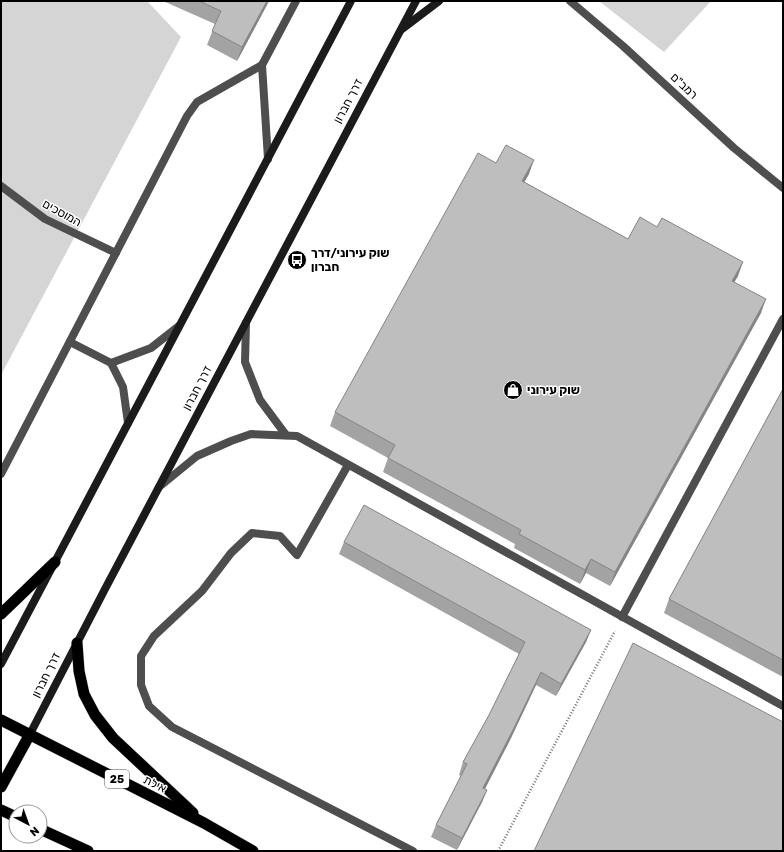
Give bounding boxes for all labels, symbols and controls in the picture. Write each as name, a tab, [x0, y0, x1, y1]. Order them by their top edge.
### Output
street label: רמב"ם	[668, 70, 700, 102]
street label: דרך חברון	[330, 76, 366, 126]
street label: המוסכים	[40, 197, 84, 229]
place label: שוק עירוני/דרך חברון	[311, 246, 389, 274]
bus stop icon: שוק עירוני/דרך חברון	[286, 249, 308, 271]
street label: דרך חברון	[179, 363, 215, 413]
shop icon: שוק עירוני	[502, 379, 524, 401]
place label: שוק עירוני	[527, 383, 580, 397]
street label: דרך חברון	[29, 650, 63, 700]
road number: 25	[105, 770, 129, 788]
street label: אילת	[141, 772, 169, 796]
north arrow	[8, 804, 48, 844]
text: N	[27, 824, 41, 839]

